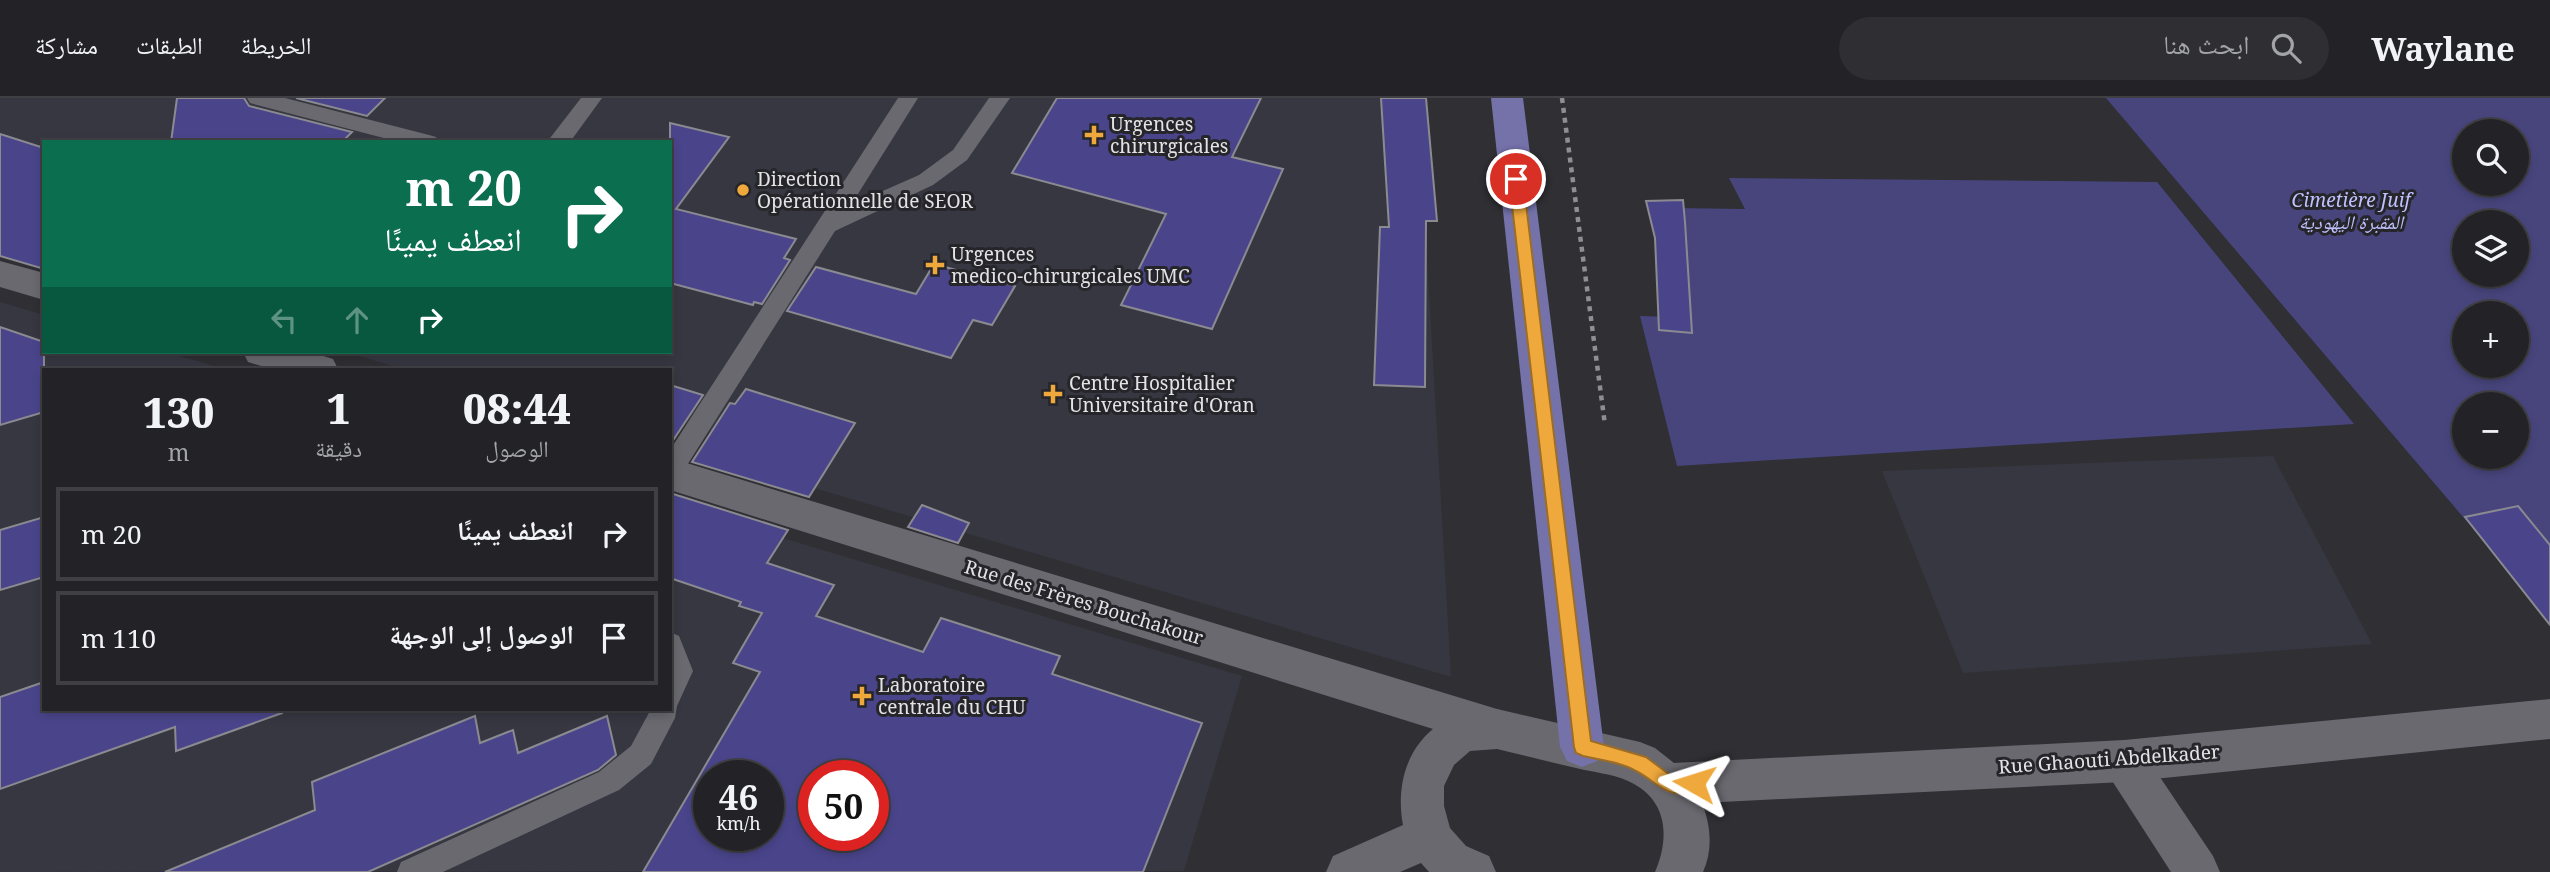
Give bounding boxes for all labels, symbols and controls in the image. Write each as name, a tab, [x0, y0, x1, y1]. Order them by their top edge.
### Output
search box	[1839, 17, 2329, 80]
text: ابحث هنا	[2163, 26, 2249, 62]
text: Waylane	[2371, 26, 2515, 71]
text: مشاركة	[35, 28, 98, 61]
text: الطبقات	[136, 28, 203, 61]
text: الخريطة	[241, 28, 311, 61]
icon: search	[2267, 29, 2305, 67]
place label: Urgences chirurgicales	[1110, 111, 1228, 159]
map controls	[2452, 119, 2529, 469]
button: search	[2452, 119, 2529, 196]
marker: Urgences chirurgicales	[1084, 125, 1104, 145]
pin	[1486, 149, 1546, 209]
text: 20 m	[406, 154, 522, 220]
icon: arrive	[1497, 160, 1535, 198]
place label: Direction Opérationnelle de SEOR	[757, 166, 974, 214]
icon: right	[546, 168, 637, 259]
marker: Direction Opérationnelle de SEOR	[735, 182, 751, 198]
park label: Cimetière Juif المقبرة اليهودية	[2291, 187, 2414, 235]
button: layers	[2452, 210, 2529, 287]
text: انعطف يمينًا	[385, 217, 522, 260]
place label: Urgences medico-chirurgicales UMC	[951, 241, 1190, 289]
marker: Urgences medico-chirurgicales UMC	[925, 255, 945, 275]
icon: left	[265, 301, 303, 339]
icon: ahead	[338, 301, 376, 339]
icon: right	[411, 301, 449, 339]
button: +	[2452, 301, 2529, 378]
place label: Centre Hospitalier Universitaire d'Oran	[1069, 370, 1255, 418]
text: 1	[327, 379, 350, 436]
text: 08:44	[463, 379, 571, 436]
text: 130	[143, 383, 214, 440]
marker: Centre Hospitalier Universitaire d'Oran	[1043, 384, 1063, 404]
button: −	[2452, 392, 2529, 469]
text: دقيقة	[315, 432, 362, 464]
text: الوصول	[485, 432, 549, 464]
text: m	[168, 436, 189, 468]
text: انعطف يمينًا	[457, 512, 574, 548]
icon: right	[595, 515, 633, 553]
text: 20 m	[81, 516, 141, 552]
street label: Rue des Frères Bouchakour	[962, 553, 1207, 651]
text: الوصول إلى الوجهة	[390, 616, 574, 652]
icon: arrive	[595, 619, 633, 657]
text: 110 m	[81, 620, 156, 656]
place label: Laboratoire centrale du CHU	[878, 672, 1026, 720]
marker: Laboratoire centrale du CHU	[852, 686, 872, 706]
street label: Rue Ghaouti Abdelkader	[1997, 738, 2221, 780]
position arrow	[1657, 746, 1731, 820]
speed limit sign: 50	[798, 760, 889, 851]
text: 46	[719, 773, 758, 820]
text: km/h	[716, 811, 761, 835]

